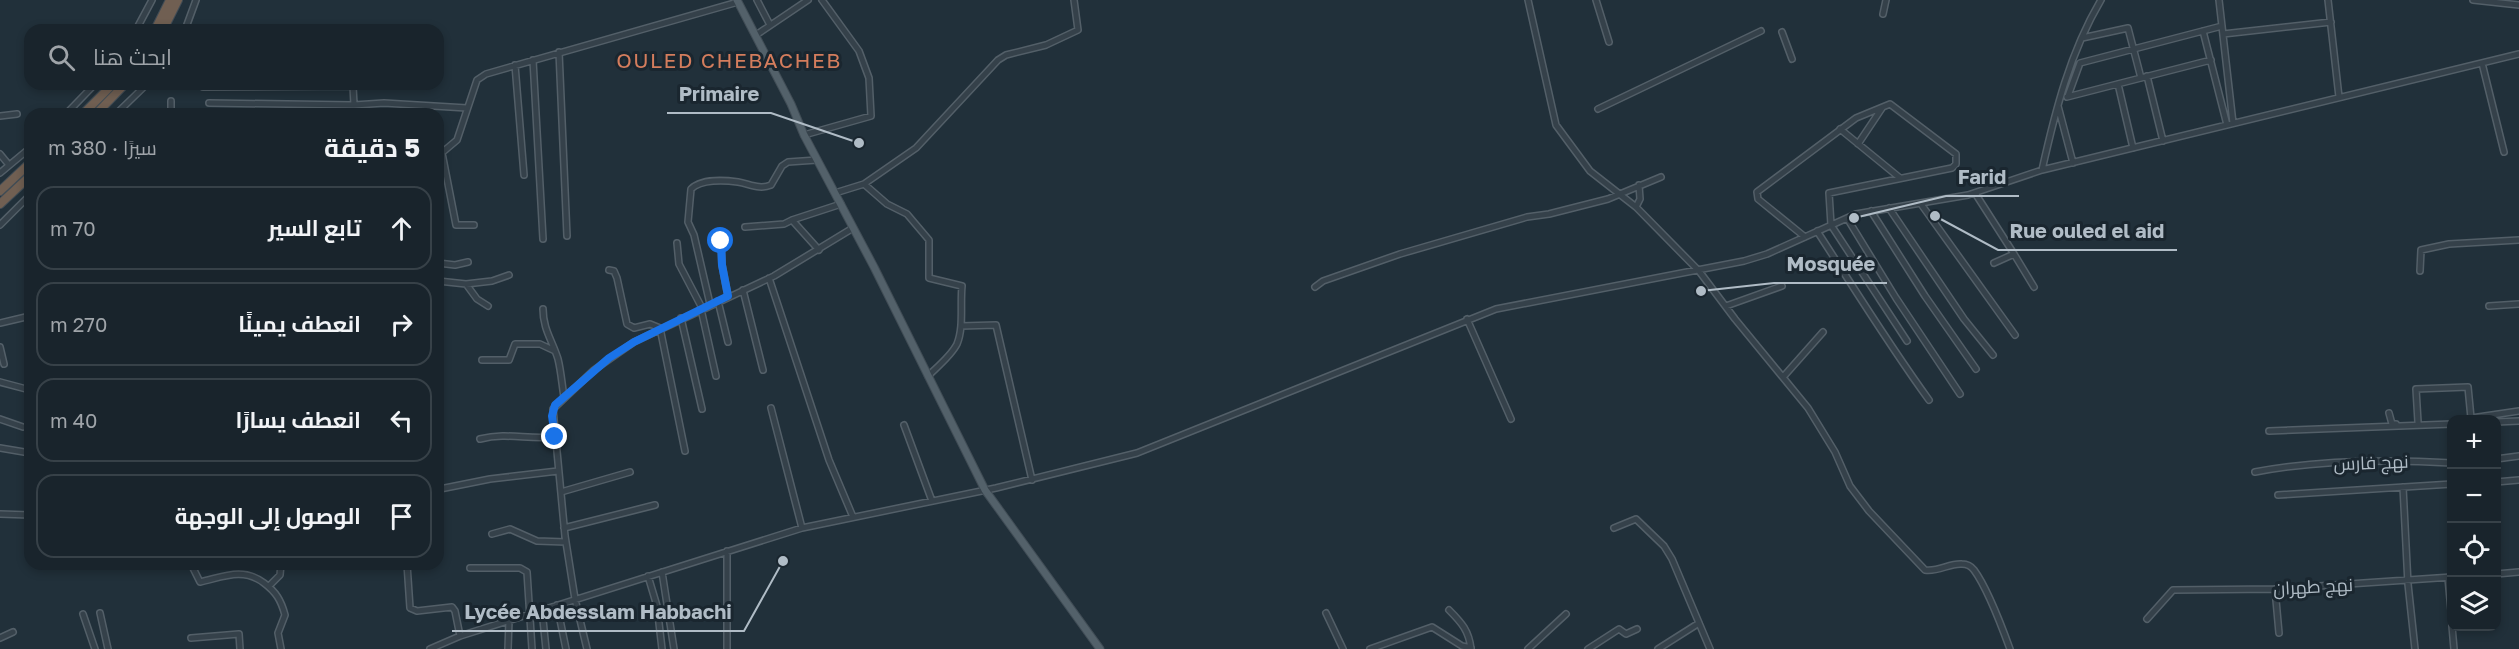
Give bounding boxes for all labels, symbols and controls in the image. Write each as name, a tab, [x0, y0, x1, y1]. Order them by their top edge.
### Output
search box	[24, 24, 444, 90]
icon: search	[45, 41, 78, 74]
text: ابحث هنا	[93, 43, 172, 70]
district label: OULED CHEBACHEB	[616, 47, 842, 73]
callout: Primaire	[667, 75, 771, 113]
text: Primaire	[679, 81, 759, 105]
text: 5 دقيقة	[324, 132, 420, 163]
text: سيرًا · 380 m	[48, 135, 157, 159]
callout: Farid	[1946, 158, 2019, 196]
text: Farid	[1958, 164, 2006, 188]
icon: ahead	[385, 212, 418, 245]
callout: Rue ouled el aid	[1998, 212, 2177, 250]
text: تابع السير	[268, 214, 361, 241]
text: 70 m	[50, 216, 96, 240]
text: Rue ouled el aid	[2010, 218, 2164, 242]
route start	[707, 227, 733, 253]
callout: Mosquée	[1774, 245, 1887, 283]
text: Mosquée	[1787, 251, 1876, 275]
icon: right	[385, 308, 418, 341]
text: انعطف يمينًا	[238, 310, 361, 337]
text: 270 m	[50, 312, 107, 336]
icon: left	[385, 404, 418, 437]
text: انعطف يسارًا	[236, 406, 361, 433]
text: 40 m	[50, 408, 97, 432]
map controls	[2447, 415, 2501, 631]
button: +	[2447, 415, 2501, 469]
route end	[541, 423, 567, 449]
street label: نهج فارس	[2333, 450, 2409, 476]
button: −	[2447, 469, 2501, 523]
icon: arrive	[385, 500, 418, 533]
text: الوصول إلى الوجهة	[175, 502, 361, 529]
button: locate	[2447, 523, 2501, 577]
street label: نهج طهران	[2272, 573, 2354, 601]
button: layers	[2447, 577, 2501, 631]
callout: Lycée Abdesslam Habbachi	[452, 593, 744, 631]
text: Lycée Abdesslam Habbachi	[464, 599, 732, 623]

